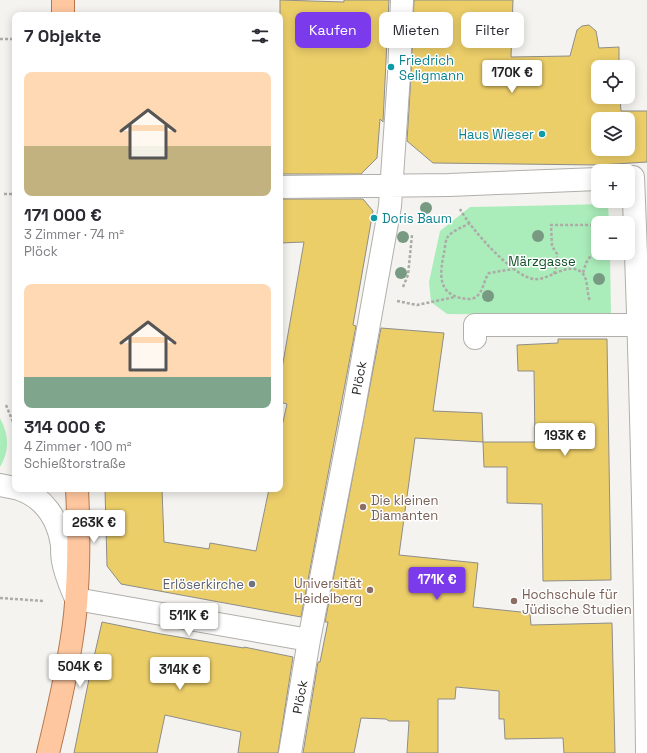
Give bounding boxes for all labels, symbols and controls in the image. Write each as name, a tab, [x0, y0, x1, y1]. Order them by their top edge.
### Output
chip: Kaufen	[295, 12, 371, 48]
chip: Mieten	[379, 12, 453, 48]
chip: Filter	[461, 12, 524, 48]
text: 7 Objekte	[24, 25, 101, 47]
icon: filters	[249, 25, 271, 47]
place label: Friedrich Seligmann	[399, 52, 464, 84]
pin: 170K €	[479, 60, 545, 94]
map controls	[591, 60, 635, 260]
button: locate	[591, 60, 635, 104]
marker: Friedrich Seligmann	[386, 62, 396, 72]
text: 170K €	[491, 64, 533, 81]
icon: home	[112, 98, 184, 170]
button: layers	[591, 112, 635, 156]
place label: Haus Wieser	[458, 126, 534, 143]
marker: Haus Wieser	[537, 129, 547, 139]
button: +	[591, 164, 635, 208]
text: 171 000 €	[24, 204, 102, 226]
place label: Doris Baum	[382, 210, 452, 227]
marker: Doris Baum	[369, 213, 379, 223]
button: −	[591, 216, 635, 260]
text: 3 Zimmer · 74 m²	[24, 226, 124, 243]
text: Plöck	[24, 243, 58, 260]
park label: Märzgasse	[508, 253, 576, 270]
icon: home	[112, 310, 184, 382]
street label: Plöck	[348, 360, 370, 396]
text: 314 000 €	[24, 416, 106, 438]
pin: 193K €	[532, 423, 598, 457]
text: 193K €	[544, 427, 586, 444]
text: 4 Zimmer · 100 m²	[24, 438, 132, 455]
text: Schießtorstraße	[24, 455, 126, 472]
place label: Die kleinen Diamanten	[371, 492, 439, 524]
marker: Die kleinen Diamanten	[358, 502, 368, 512]
pin: 263K €	[61, 510, 127, 544]
text: 263K €	[72, 514, 116, 531]
pin: 171K €	[404, 567, 470, 601]
text: 171K €	[417, 571, 457, 588]
place label: Universität Heidelberg	[294, 575, 362, 607]
place label: Erlöserkirche	[163, 576, 244, 593]
marker: Erlöserkirche	[247, 579, 257, 589]
marker: Universität Heidelberg	[365, 585, 375, 595]
place label: Hochschule für Jüdische Studien	[522, 586, 632, 618]
marker: Hochschule für Jüdische Studien	[509, 596, 519, 606]
pin: 511K €	[156, 603, 222, 637]
text: 511K €	[169, 607, 209, 624]
pin: 504K €	[47, 654, 113, 688]
pin: 314K €	[147, 657, 213, 691]
text: 504K €	[58, 658, 102, 675]
text: 314K €	[159, 661, 201, 678]
street label: Plöck	[289, 679, 311, 715]

